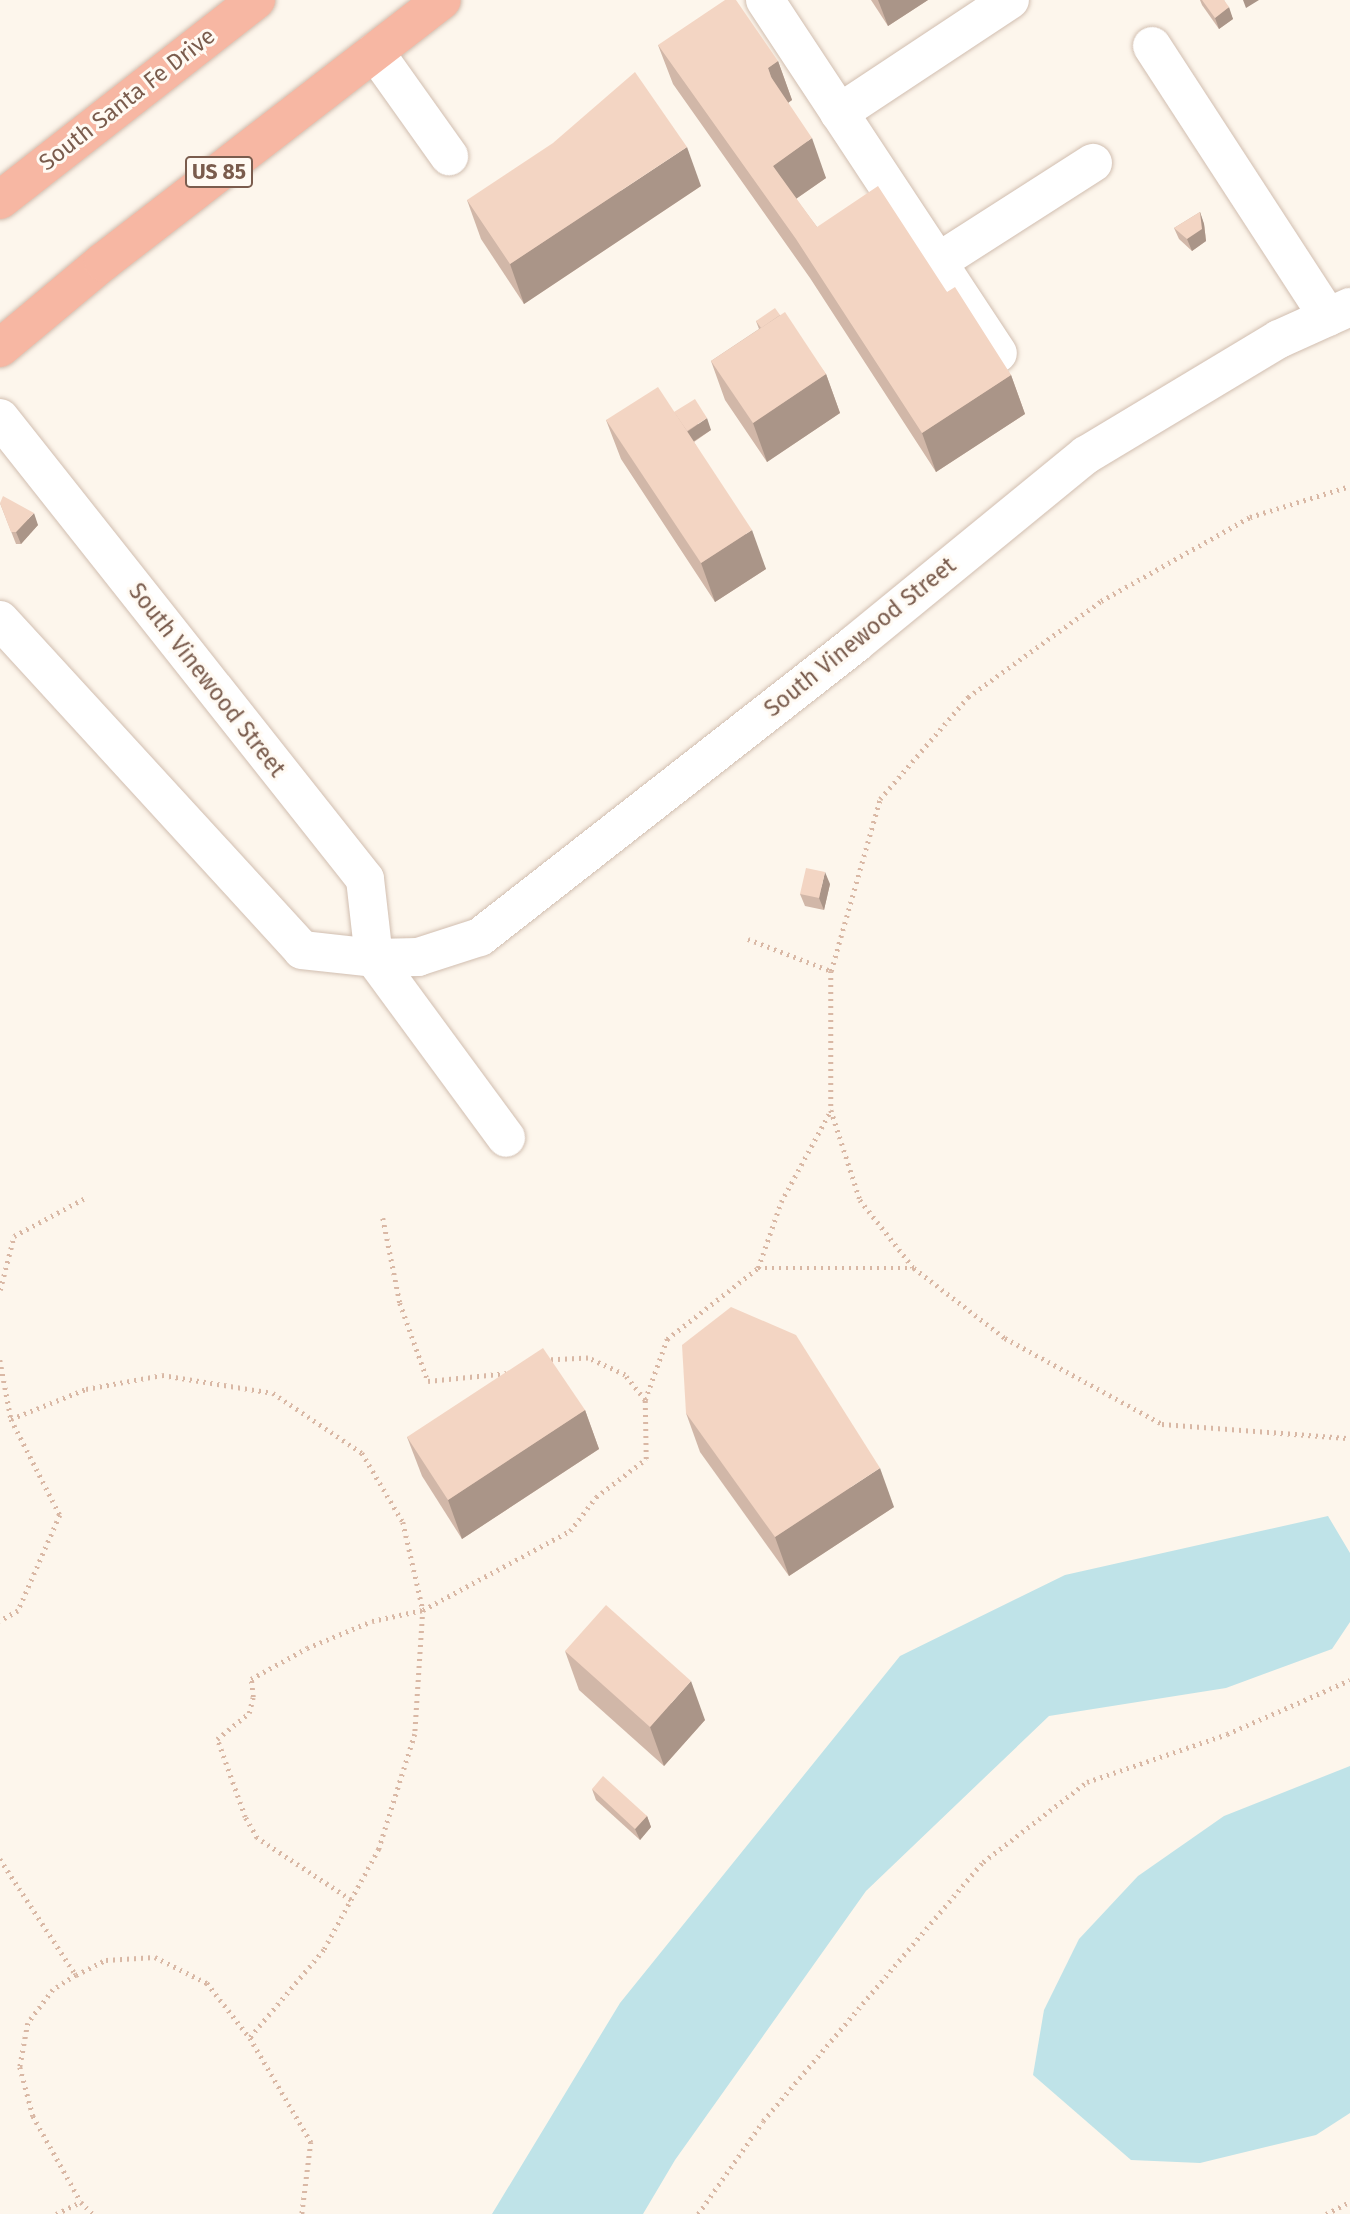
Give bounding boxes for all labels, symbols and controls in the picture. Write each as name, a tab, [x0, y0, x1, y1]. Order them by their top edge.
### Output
street label: South Santa Fe Drive	[34, 22, 220, 176]
road number: US 85	[184, 154, 254, 190]
street label: South Vinewood Street	[759, 551, 961, 723]
street label: South Vinewood Street	[123, 578, 291, 782]

